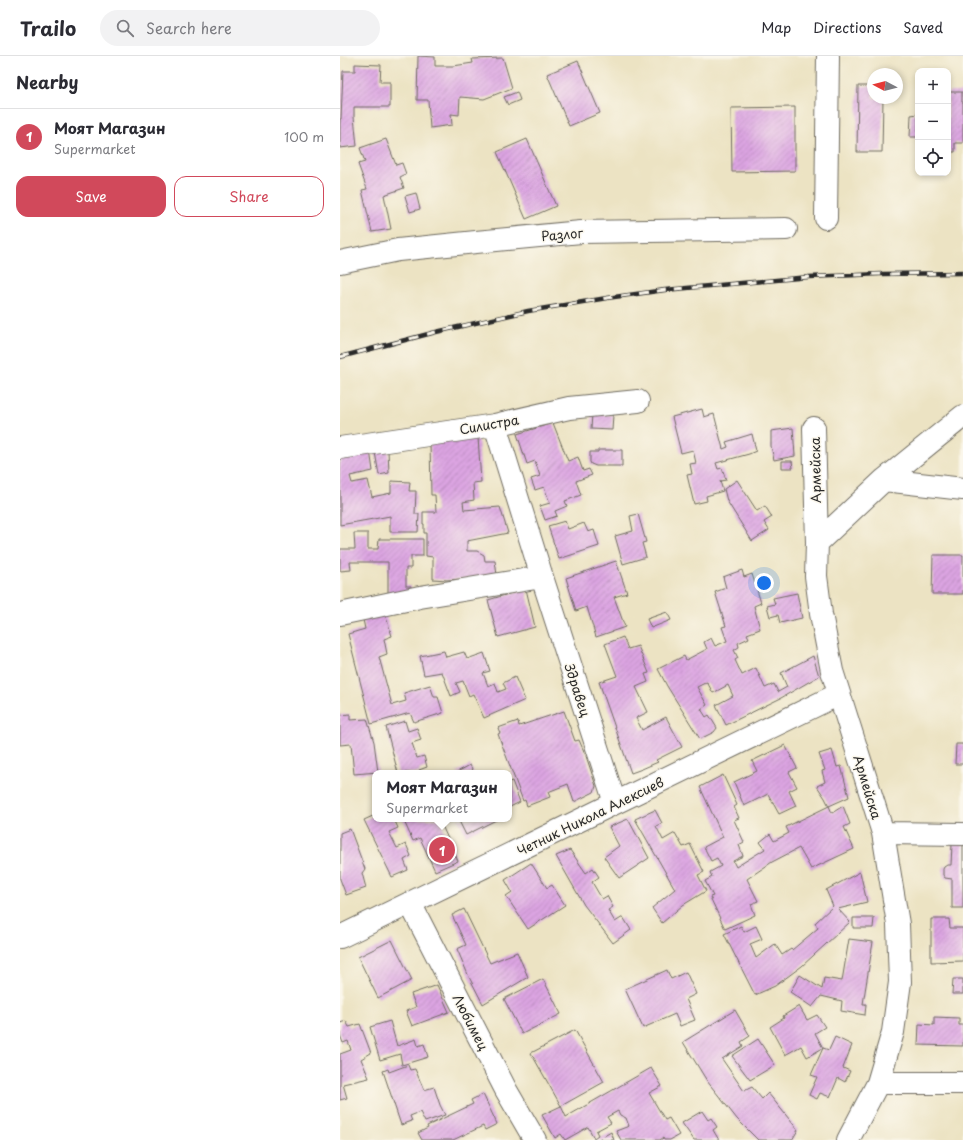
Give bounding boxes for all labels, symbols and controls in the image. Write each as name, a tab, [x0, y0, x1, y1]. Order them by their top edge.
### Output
search box	[100, 10, 380, 46]
text: Trailo	[20, 14, 76, 42]
text: Search here	[146, 16, 232, 39]
icon: search	[114, 17, 136, 39]
text: Map	[761, 17, 791, 38]
text: Directions	[813, 17, 881, 38]
text: Saved	[903, 17, 943, 38]
north arrow	[867, 68, 903, 104]
map controls	[915, 68, 951, 176]
button: +	[915, 68, 951, 104]
text: Nearby	[16, 69, 78, 95]
button: −	[915, 104, 951, 140]
text: Моят Магазин	[54, 116, 165, 139]
text: 1	[26, 127, 32, 146]
text: 100 m	[284, 127, 324, 146]
text: Supermarket	[54, 139, 136, 158]
button: locate	[915, 140, 951, 176]
button: Save	[16, 176, 166, 217]
button: Share	[174, 176, 324, 217]
street label: Разлог	[540, 223, 584, 245]
street label: Силистра	[458, 409, 521, 439]
street label: Армейска	[805, 436, 825, 503]
your location	[754, 573, 774, 593]
street label: Здравец	[560, 660, 596, 720]
street label: Армейска	[849, 753, 887, 822]
popup	[372, 770, 512, 822]
street label: Четник Никола Алексиев	[513, 772, 667, 860]
text: Моят Магазин	[386, 775, 498, 798]
text: Supermarket	[386, 798, 468, 817]
pin: 1	[429, 835, 455, 865]
street label: Любимец	[449, 991, 493, 1053]

